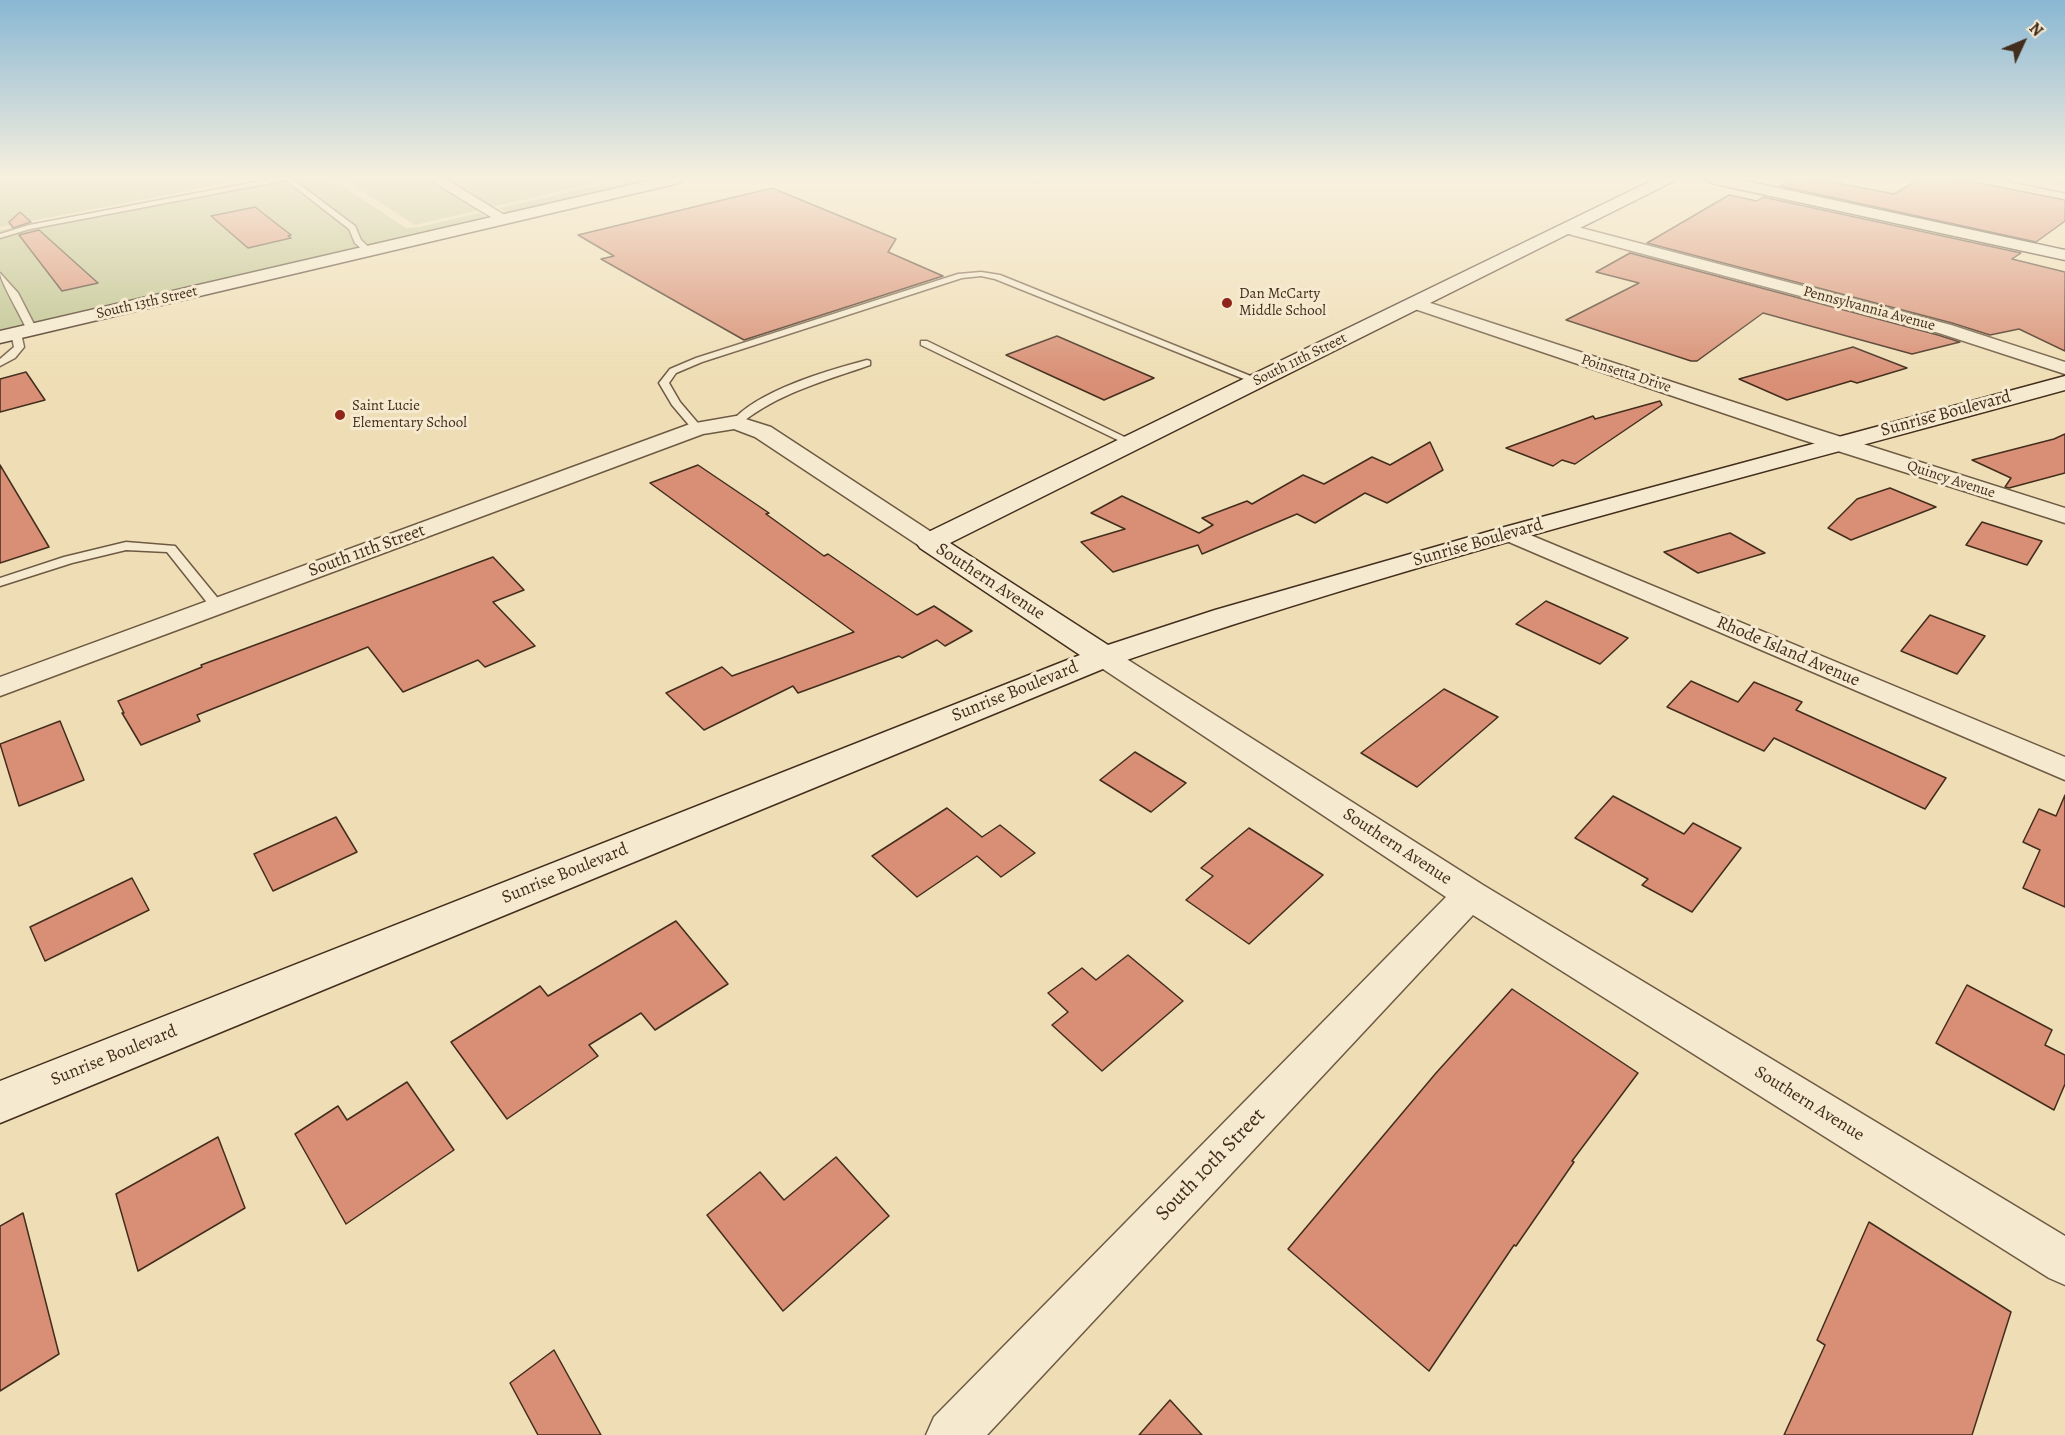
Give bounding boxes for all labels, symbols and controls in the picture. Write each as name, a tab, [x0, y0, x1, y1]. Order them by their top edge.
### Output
north arrow	[1993, 12, 2053, 72]
text: N	[2024, 18, 2048, 41]
street label: South 13th Street	[95, 283, 199, 323]
street label: Pennsylvannia Avenue	[1801, 283, 1937, 335]
place label: Dan McCarty Middle School	[1239, 285, 1326, 320]
marker: Dan McCarty Middle School	[1220, 296, 1234, 310]
street label: South 11th Street	[1250, 330, 1350, 390]
street label: Poinsetta Drive	[1579, 351, 1673, 397]
street label: Sunrise Boulevard	[1878, 386, 2014, 442]
place label: Saint Lucie Elementary School	[352, 397, 467, 432]
marker: Saint Lucie Elementary School	[333, 408, 347, 422]
street label: Quincy Avenue	[1905, 457, 1997, 503]
street label: Sunrise Boulevard	[1411, 514, 1545, 572]
street label: South 11th Street	[306, 520, 428, 582]
street label: Southern Avenue	[932, 539, 1048, 625]
street label: Rhode Island Avenue	[1713, 612, 1863, 692]
street label: Sunrise Boulevard	[949, 657, 1081, 727]
street label: Southern Avenue	[1339, 804, 1455, 890]
street label: Sunrise Boulevard	[499, 839, 631, 909]
street label: Sunrise Boulevard	[48, 1021, 180, 1091]
street label: Southern Avenue	[1750, 1062, 1868, 1146]
street label: South 10th Street	[1151, 1103, 1271, 1227]

